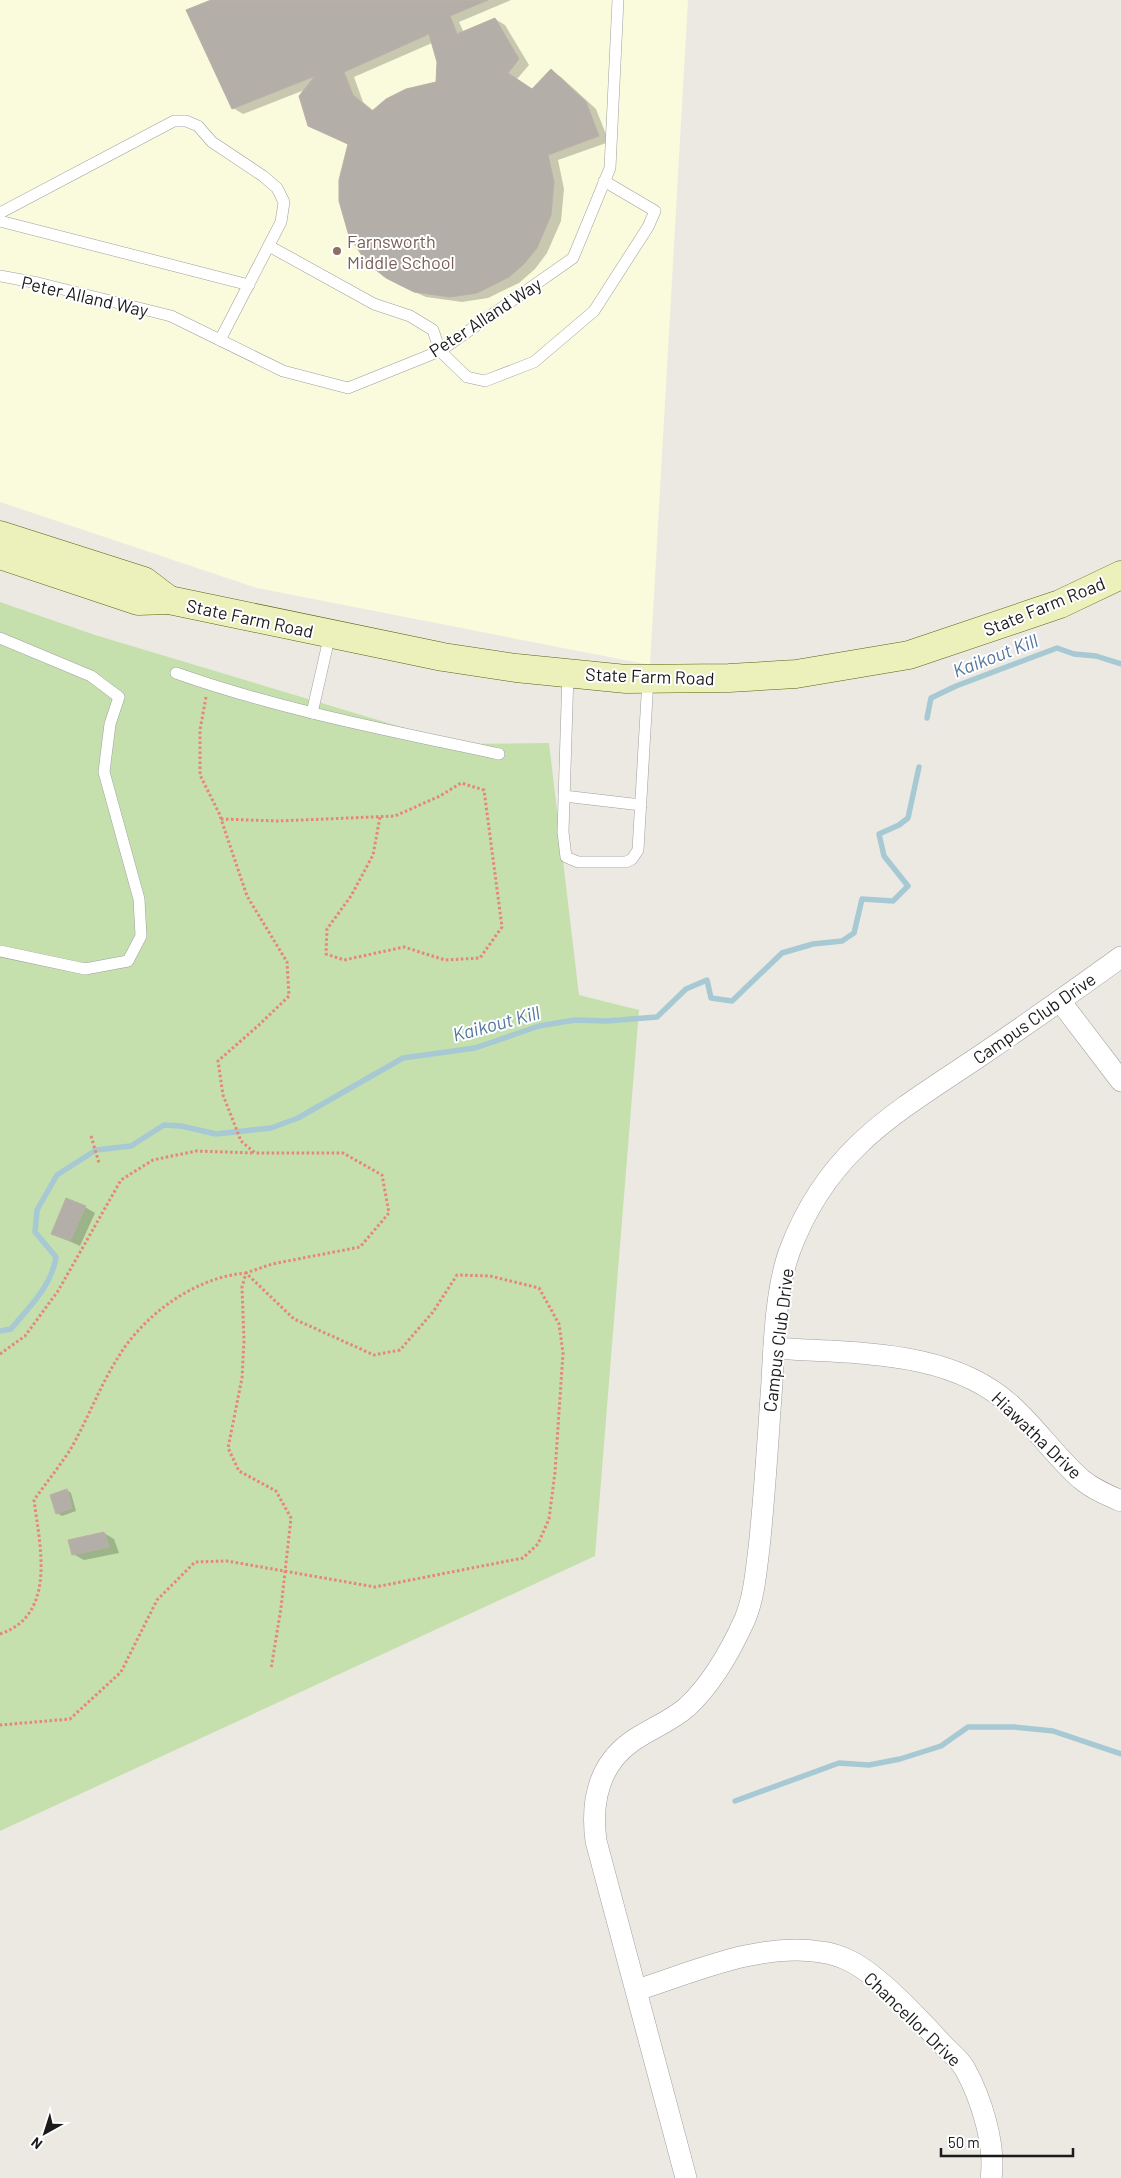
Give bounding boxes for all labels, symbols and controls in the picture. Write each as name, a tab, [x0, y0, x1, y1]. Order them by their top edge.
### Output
place label: Farnsworth Middle School	[347, 230, 455, 273]
marker: Farnsworth Middle School	[331, 245, 343, 257]
street label: Peter Alland Way	[19, 271, 151, 321]
street label: Peter Alland Way	[425, 272, 545, 362]
street label: State Farm Road	[980, 572, 1108, 640]
street label: State Farm Road	[184, 594, 316, 642]
water label: Kaikout Kill	[949, 628, 1042, 682]
street label: State Farm Road	[585, 663, 715, 689]
street label: Campus Club Drive	[968, 967, 1100, 1069]
water label: Kaikout Kill	[450, 1000, 543, 1046]
street label: Campus Club Drive	[758, 1267, 798, 1413]
street label: Hiawatha Drive	[987, 1387, 1087, 1483]
street label: Chancellor Drive	[860, 1967, 966, 2071]
north arrow	[20, 2108, 70, 2158]
scale bar	[941, 2126, 1074, 2158]
text: 50 m	[948, 2133, 980, 2151]
text: N	[28, 2134, 45, 2153]

